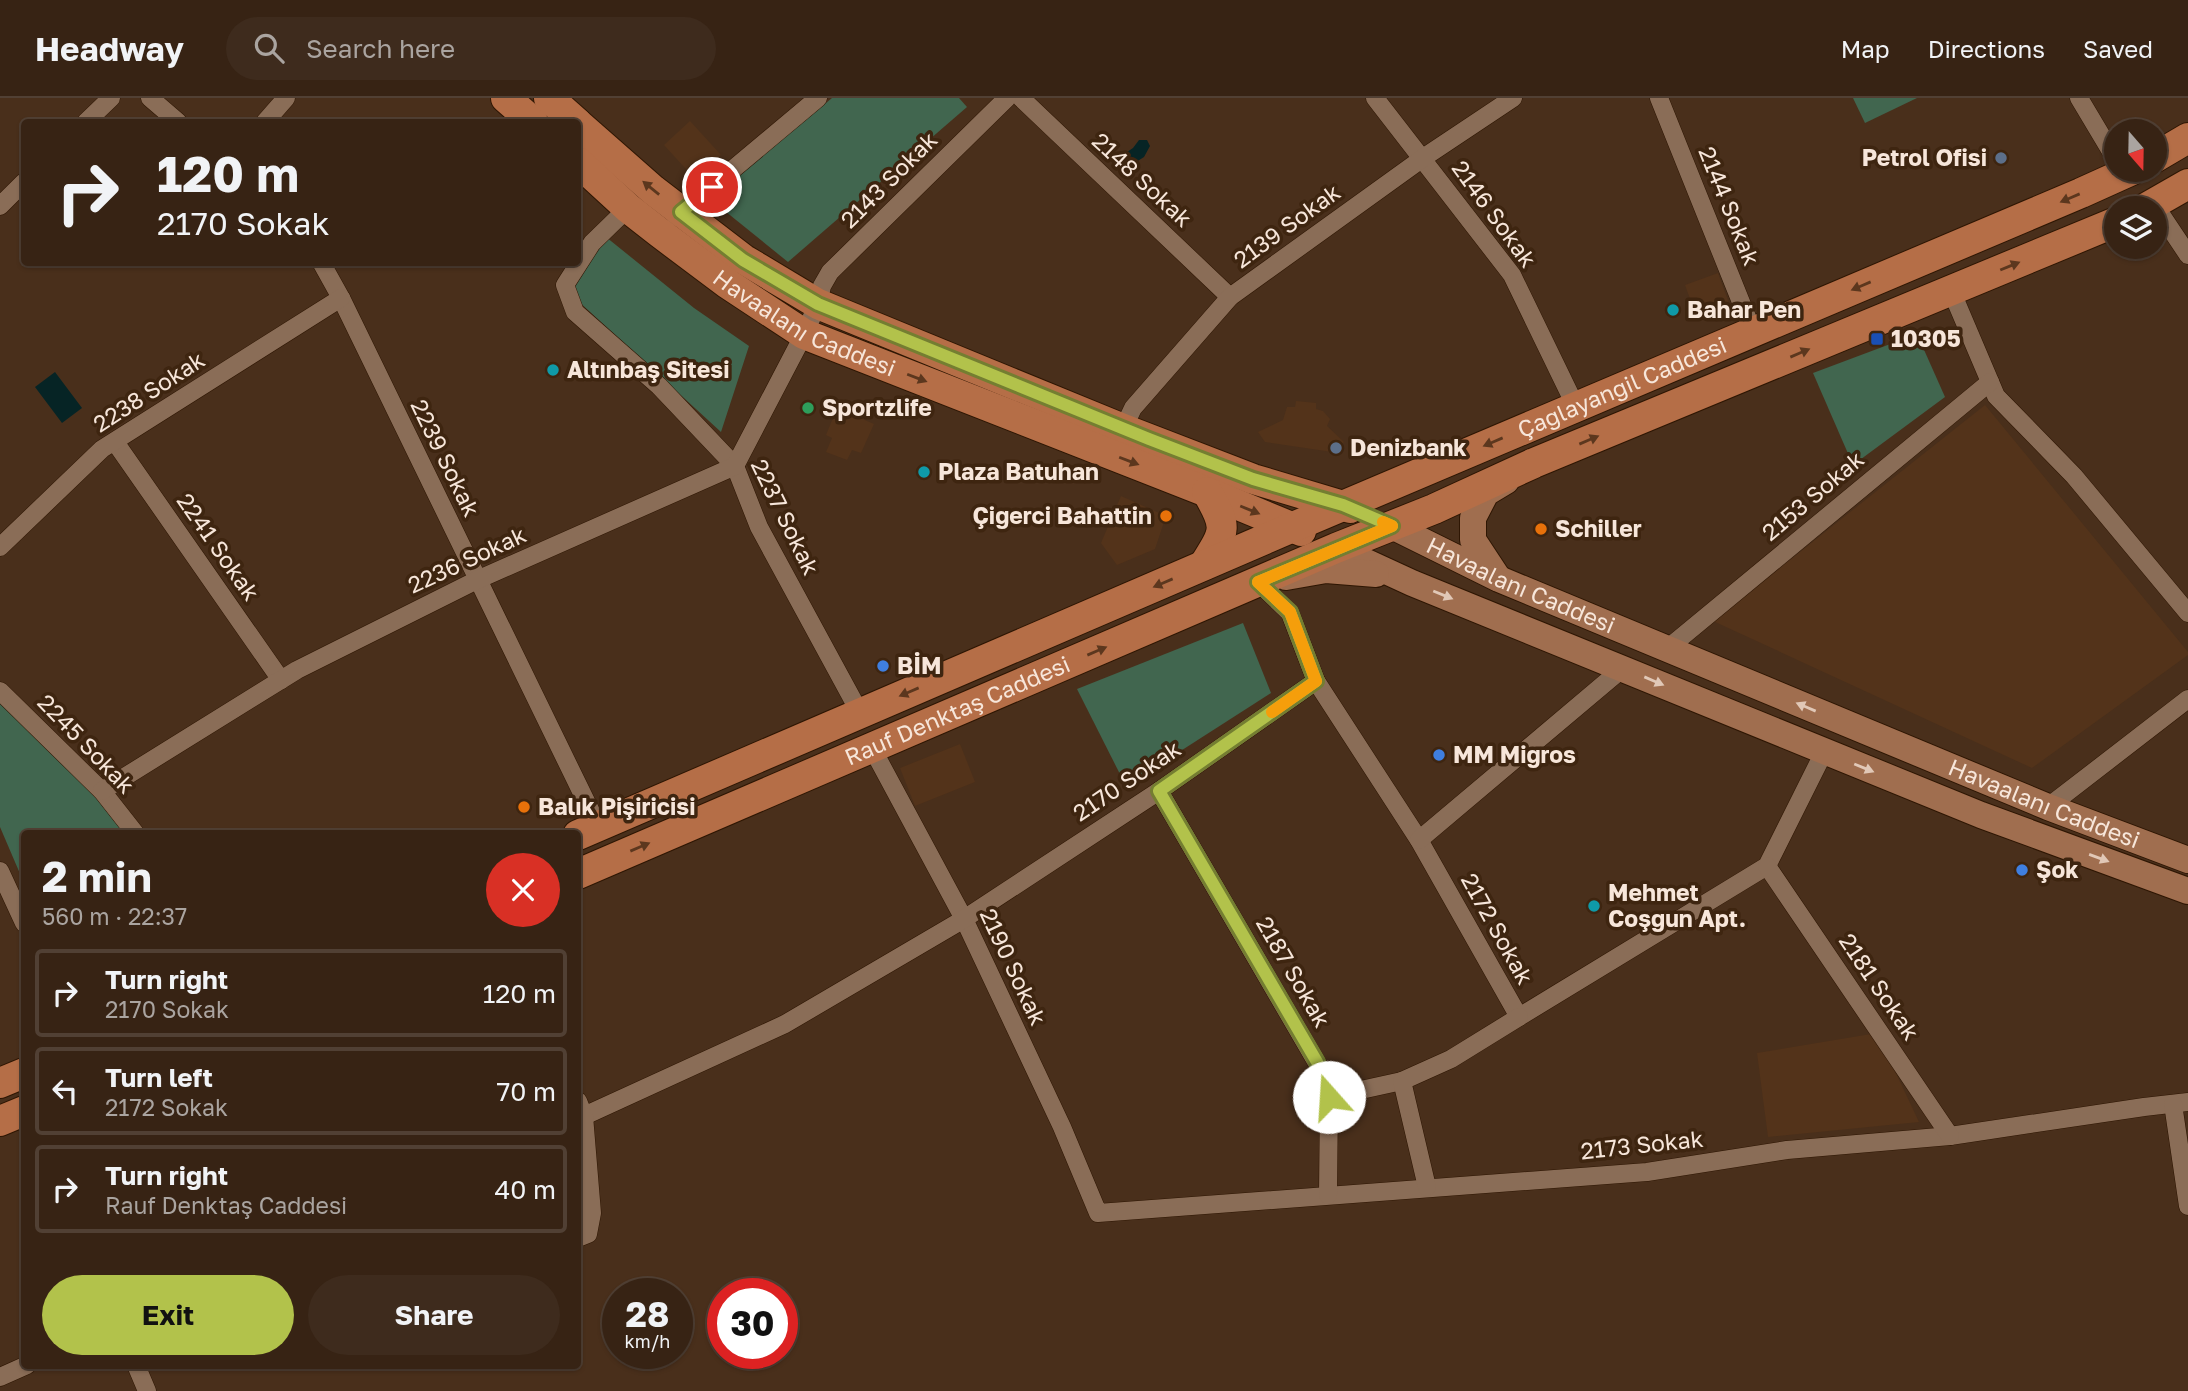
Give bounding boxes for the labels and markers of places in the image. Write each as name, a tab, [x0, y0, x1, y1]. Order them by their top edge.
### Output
place label: Petrol Ofisi	[1862, 143, 1987, 171]
marker: Petrol Ofisi	[1993, 150, 2009, 166]
pin	[682, 157, 742, 217]
place label: Bahar Pen	[1687, 295, 1801, 323]
marker: Bahar Pen	[1665, 302, 1681, 318]
place label: 10305	[1891, 324, 1961, 352]
marker: 10305	[1869, 331, 1885, 347]
place label: Altınbaş Sitesi	[567, 355, 730, 383]
marker: Altınbaş Sitesi	[545, 362, 561, 378]
place label: Sportzlife	[822, 393, 932, 421]
marker: Sportzlife	[800, 400, 816, 416]
place label: Denizbank	[1350, 433, 1467, 461]
marker: Denizbank	[1328, 440, 1344, 456]
place label: Plaza Batuhan	[938, 457, 1099, 485]
marker: Plaza Batuhan	[916, 464, 932, 480]
place label: Çiğerci Bahattin	[973, 501, 1152, 529]
marker: Çiğerci Bahattin	[1158, 508, 1174, 524]
place label: Schiller	[1555, 514, 1642, 542]
marker: Schiller	[1533, 521, 1549, 537]
place label: BİM	[897, 651, 942, 679]
marker: BİM	[875, 658, 891, 674]
place label: MM Migros	[1453, 740, 1576, 768]
marker: MM Migros	[1431, 747, 1447, 763]
place label: Balık Pişiricisi	[538, 792, 696, 820]
marker: Balık Pişiricisi	[516, 799, 532, 815]
place label: Şok	[2036, 855, 2079, 883]
marker: Şok	[2014, 862, 2030, 878]
place label: Mehmet Coşgun Apt.	[1608, 878, 1746, 932]
marker: Mehmet Coşgun Apt.	[1586, 898, 1602, 914]

